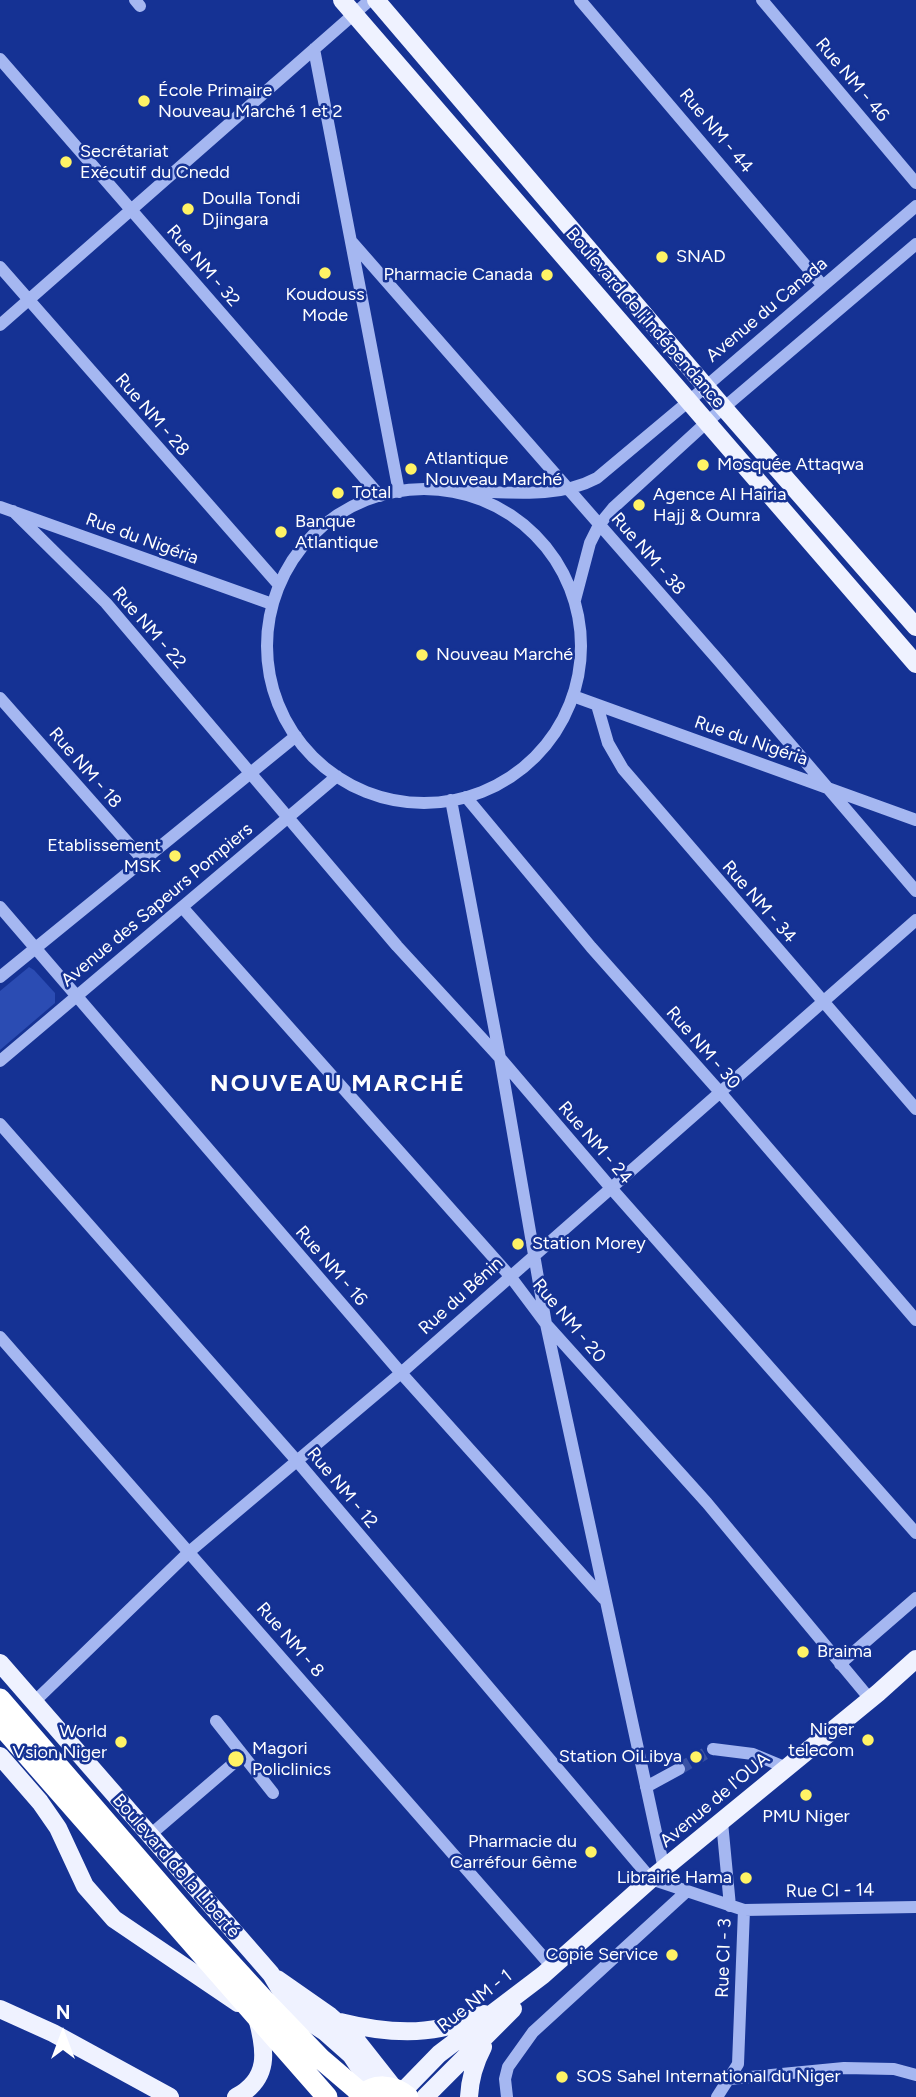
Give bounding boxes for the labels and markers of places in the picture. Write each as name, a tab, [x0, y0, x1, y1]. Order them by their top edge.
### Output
place label: École Primaire Nouveau Marché 1 et 2	[158, 80, 343, 122]
marker: École Primaire Nouveau Marché 1 et 2	[136, 93, 152, 109]
place label: Secrétariat Exécutif du Cnedd	[80, 141, 230, 184]
marker: Secrétariat Exécutif du Cnedd	[58, 154, 74, 170]
place label: Doulla Tondi Djingara	[202, 188, 300, 230]
marker: Doulla Tondi Djingara	[180, 201, 196, 217]
place label: SNAD	[676, 246, 726, 268]
marker: SNAD	[654, 249, 670, 265]
place label: Pharmacie Canada	[383, 264, 533, 286]
marker: Koudouss Mode	[317, 265, 333, 281]
marker: Pharmacie Canada	[539, 267, 555, 283]
place label: Koudouss Mode	[285, 284, 365, 326]
place label: Atlantique Nouveau Marché	[425, 448, 562, 490]
place label: Mosquée Attaqwa	[717, 454, 864, 476]
marker: Mosquée Attaqwa	[695, 457, 711, 473]
marker: Atlantique Nouveau Marché	[403, 461, 419, 477]
place label: Total	[352, 482, 391, 504]
place label: Agence Al Hairia Hajj & Oumra	[653, 484, 786, 526]
marker: Total	[330, 485, 346, 501]
marker: Agence Al Hairia Hajj & Oumra	[631, 497, 647, 513]
place label: Banque Atlantique	[295, 511, 378, 554]
marker: Banque Atlantique	[273, 524, 289, 540]
place label: Nouveau Marché	[436, 644, 573, 666]
marker: Nouveau Marché	[414, 647, 430, 663]
place label: Etablissement MSK	[47, 835, 161, 878]
marker: Etablissement MSK	[167, 848, 183, 864]
place label: Station Morey	[532, 1233, 646, 1255]
marker: Station Morey	[510, 1236, 526, 1252]
place label: Braima	[817, 1641, 872, 1663]
marker: Braima	[795, 1644, 811, 1660]
place label: Niger telecom	[788, 1719, 854, 1762]
place label: World Vsion Niger	[13, 1721, 107, 1764]
marker: Niger telecom	[860, 1732, 876, 1748]
marker: World Vsion Niger	[113, 1734, 129, 1750]
place label: Magori Policlinics	[252, 1738, 331, 1780]
place label: Station OiLibya	[559, 1746, 682, 1768]
marker: Magori Policlinics	[226, 1749, 246, 1769]
marker: Station OiLibya	[688, 1749, 704, 1765]
marker: PMU Niger	[798, 1787, 814, 1803]
place label: PMU Niger	[762, 1806, 850, 1828]
place label: Pharmacie du Carréfour 6ème	[450, 1831, 577, 1874]
marker: Pharmacie du Carréfour 6ème	[583, 1844, 599, 1860]
place label: Librairie Hama	[617, 1867, 732, 1889]
marker: Librairie Hama	[738, 1870, 754, 1886]
place label: Copie Service	[545, 1944, 658, 1966]
marker: Copie Service	[664, 1947, 680, 1963]
place label: SOS Sahel International du Niger	[576, 2066, 841, 2088]
marker: SOS Sahel International du Niger	[554, 2069, 570, 2085]

